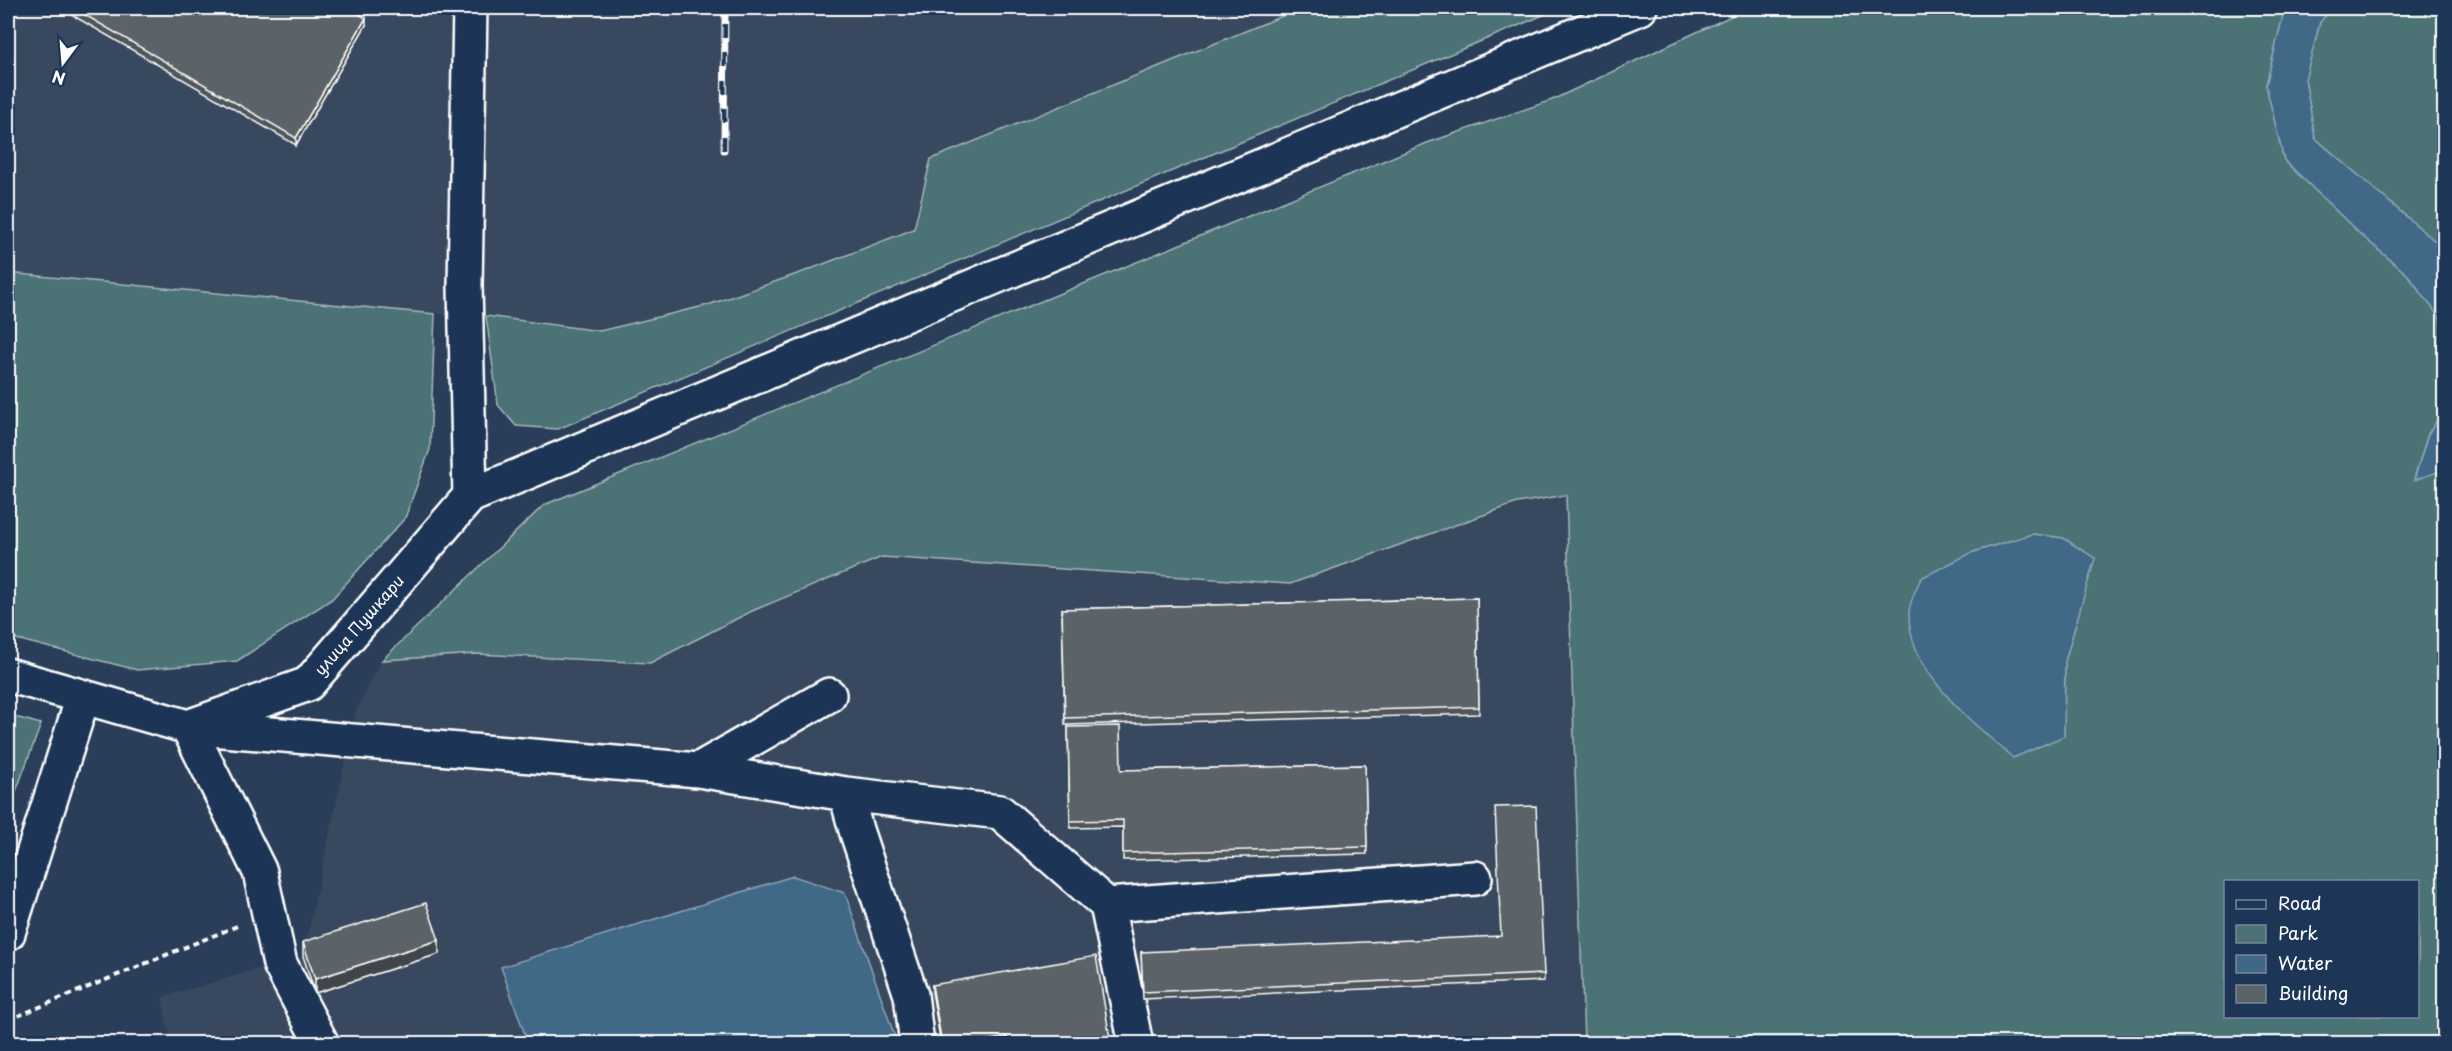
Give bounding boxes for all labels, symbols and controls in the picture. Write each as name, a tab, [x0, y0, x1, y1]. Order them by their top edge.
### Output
north arrow	[33, 33, 93, 93]
text: N	[49, 65, 68, 92]
street label: улица Пушкари	[308, 569, 409, 680]
legend	[2224, 880, 2419, 1018]
text: Road	[2278, 889, 2322, 916]
text: Park	[2278, 919, 2318, 946]
text: Water	[2278, 949, 2333, 976]
text: Building	[2278, 979, 2348, 1006]

